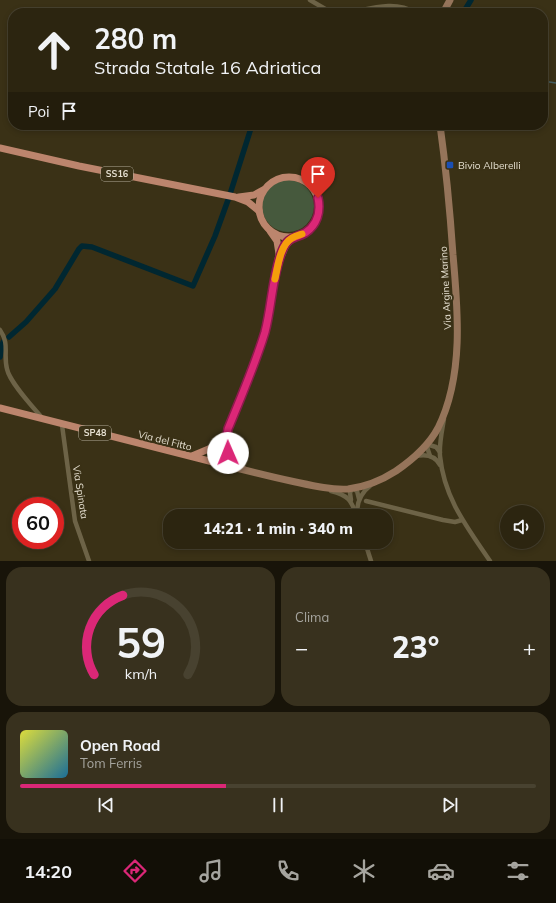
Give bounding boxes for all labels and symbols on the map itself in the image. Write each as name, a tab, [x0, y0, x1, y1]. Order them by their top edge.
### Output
pin	[301, 157, 335, 198]
place label: Bivio Alberelli	[458, 159, 521, 172]
marker: Bivio Alberelli	[445, 160, 455, 170]
road number: SS16	[101, 167, 133, 181]
street label: Via Argine Marino	[437, 246, 454, 330]
road number: SP48	[79, 426, 111, 440]
street label: Via del Fitto	[137, 428, 193, 454]
position arrow	[207, 432, 249, 474]
street label: Via Spinata	[70, 464, 91, 520]
speed limit sign: 60	[12, 497, 64, 549]

